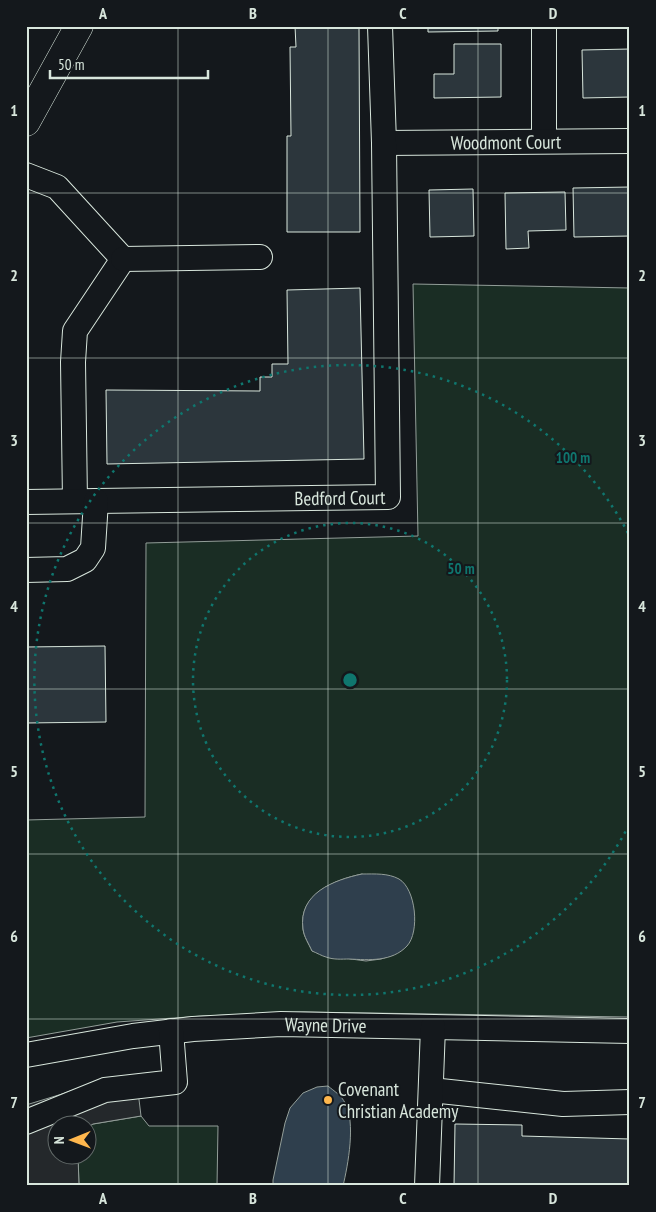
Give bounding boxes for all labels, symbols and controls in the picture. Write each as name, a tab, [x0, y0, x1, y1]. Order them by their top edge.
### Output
text: A	[98, 3, 108, 23]
text: B	[249, 3, 257, 23]
text: C	[399, 3, 407, 23]
text: D	[549, 3, 558, 23]
scale bar	[50, 48, 208, 80]
text: 50 m	[58, 55, 84, 74]
text: 1	[10, 100, 18, 120]
text: 1	[638, 100, 646, 120]
street label: Woodmont Court	[451, 130, 562, 154]
text: 2	[10, 265, 18, 285]
text: 2	[638, 265, 646, 285]
text: 3	[10, 430, 18, 450]
text: 3	[638, 430, 646, 450]
text: 100 m	[556, 448, 590, 467]
street label: Bedford Court	[294, 485, 386, 510]
text: 50 m	[447, 559, 475, 578]
text: 4	[10, 596, 18, 616]
text: 4	[638, 596, 646, 616]
centre of rings	[341, 671, 359, 689]
text: 5	[10, 761, 18, 781]
text: 5	[638, 761, 646, 781]
text: 6	[10, 926, 18, 946]
text: 6	[638, 926, 646, 946]
street label: Wayne Drive	[285, 1012, 367, 1038]
place label: Covenant Christian Academy	[338, 1077, 459, 1123]
text: 7	[10, 1092, 18, 1112]
text: 7	[638, 1092, 646, 1112]
marker: Covenant Christian Academy	[322, 1094, 334, 1106]
north arrow	[48, 1114, 98, 1164]
text: N	[50, 1136, 68, 1144]
text: A	[98, 1188, 108, 1208]
text: B	[249, 1188, 257, 1208]
text: C	[399, 1188, 407, 1208]
text: D	[549, 1188, 558, 1208]

